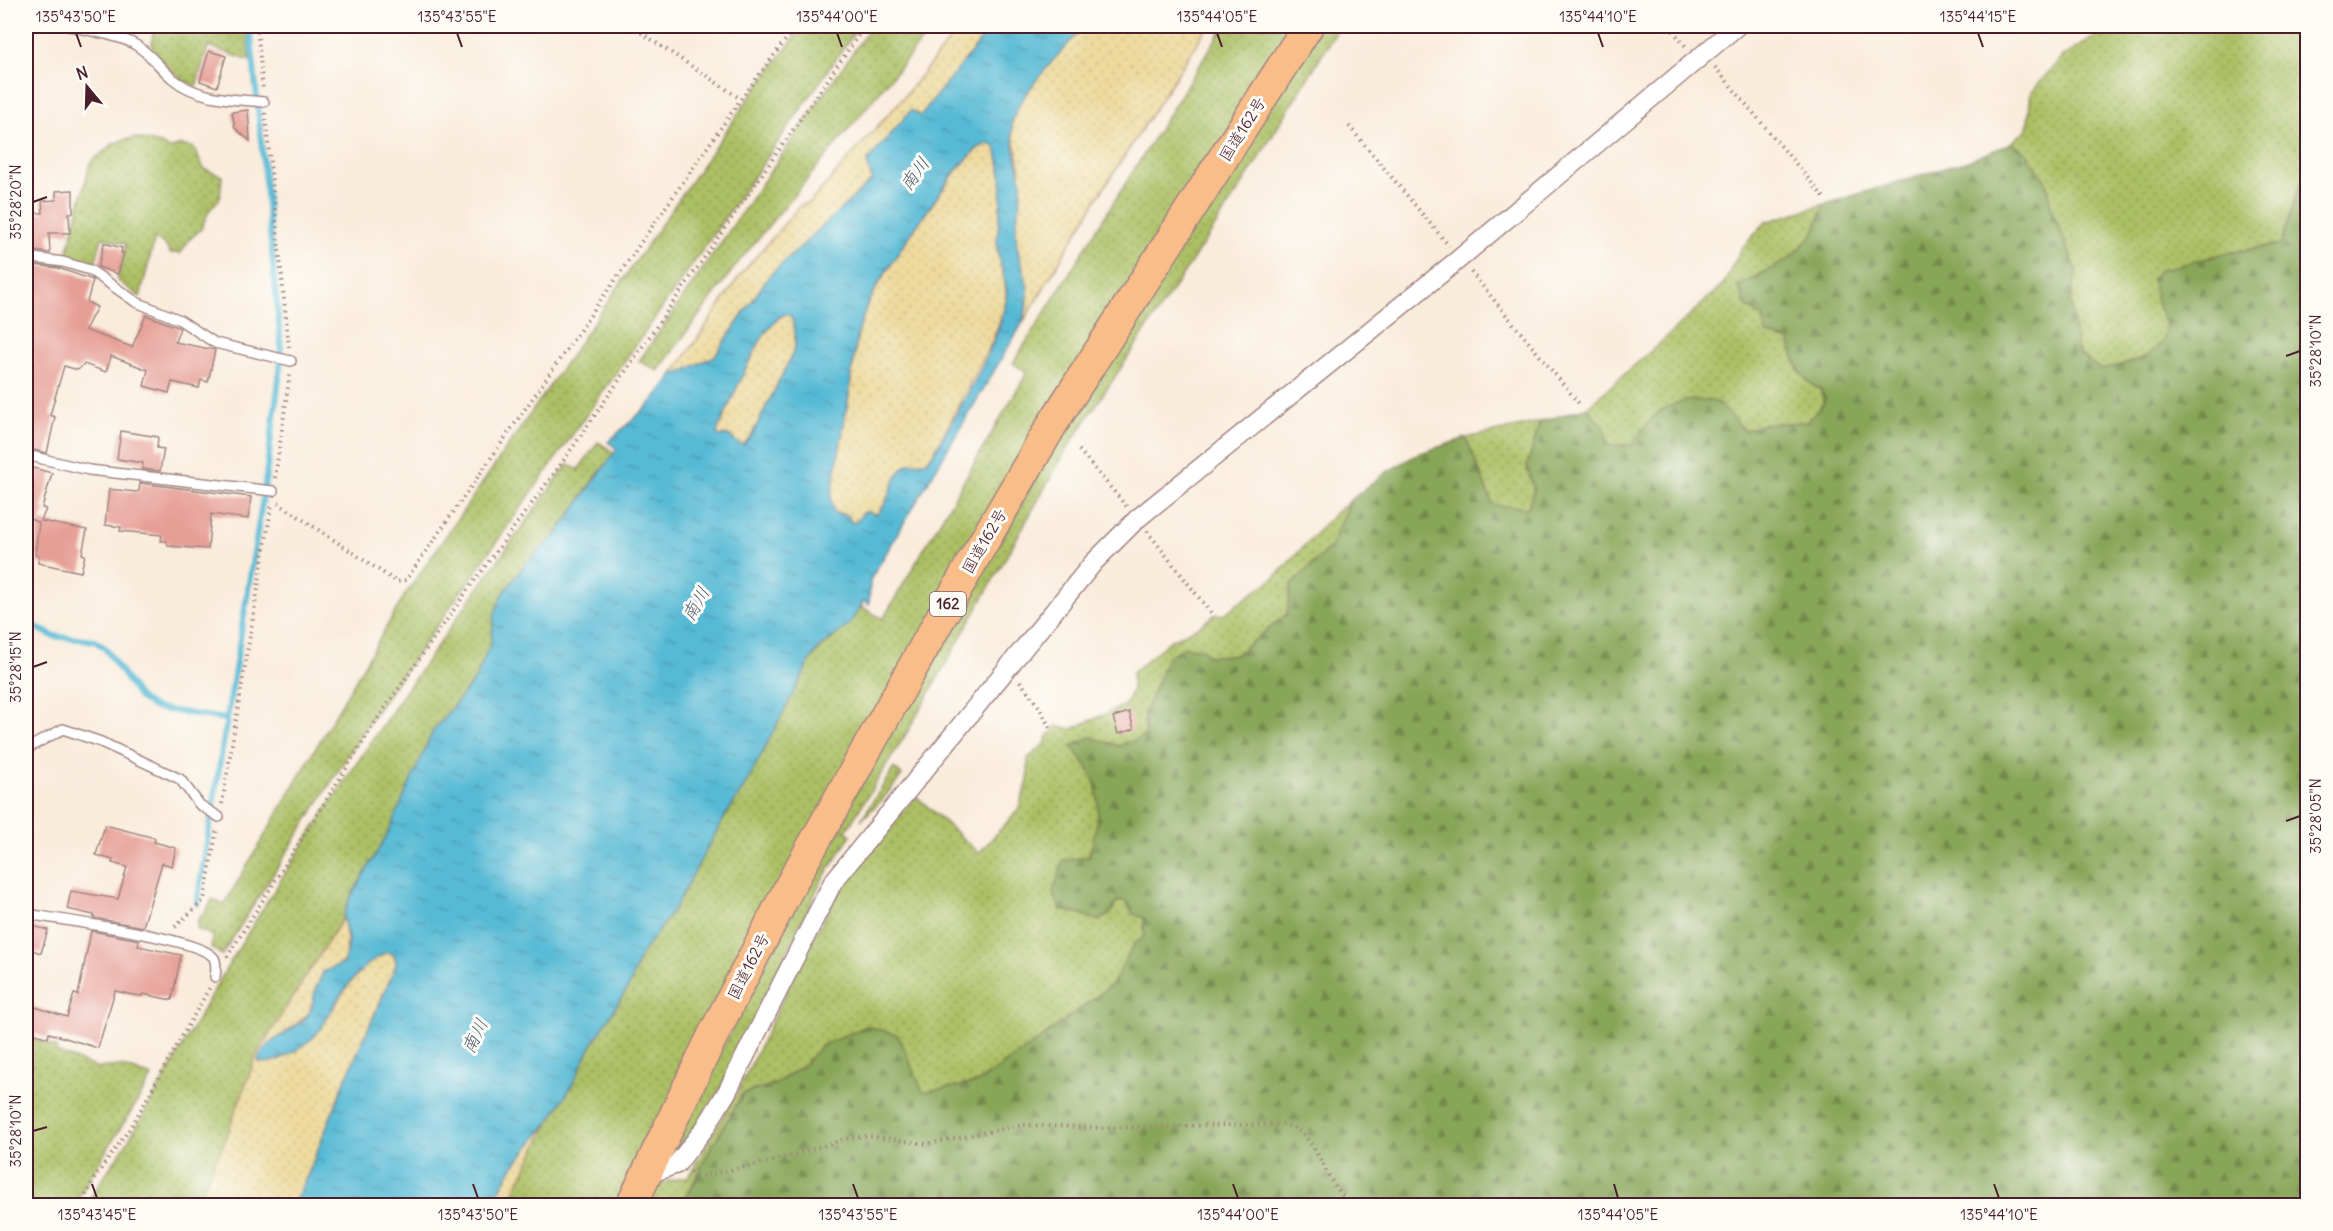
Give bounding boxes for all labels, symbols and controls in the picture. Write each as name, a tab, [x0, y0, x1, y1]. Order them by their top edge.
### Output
text: 135°43'50"E	[36, 7, 116, 26]
text: 135°43'55"E	[417, 7, 497, 26]
text: 135°44'00"E	[796, 7, 878, 26]
text: 135°44'05"E	[1177, 7, 1257, 26]
text: 135°44'10"E	[1559, 7, 1637, 26]
text: 135°44'15"E	[1940, 7, 2016, 26]
north arrow	[57, 57, 117, 117]
text: N	[74, 62, 91, 84]
street label: 国道162号	[1214, 93, 1270, 165]
water label: 南川	[895, 152, 934, 195]
text: 35°28'20"N	[6, 164, 25, 240]
text: 35°28'10"N	[2306, 314, 2325, 388]
street label: 国道162号	[957, 505, 1011, 577]
water label: 南川	[677, 582, 715, 625]
road number: 162	[930, 592, 966, 616]
text: 35°28'15"N	[6, 631, 25, 703]
text: 35°28'05"N	[2306, 778, 2325, 854]
street label: 国道162号	[723, 929, 773, 1003]
water label: 南川	[456, 1015, 493, 1057]
text: 35°28'10"N	[6, 1094, 25, 1168]
text: 135°43'45"E	[58, 1205, 136, 1224]
text: 135°43'50"E	[438, 1205, 518, 1224]
text: 135°43'55"E	[818, 1205, 898, 1224]
text: 135°44'00"E	[1197, 1205, 1279, 1224]
text: 135°44'05"E	[1578, 1205, 1658, 1224]
text: 135°44'10"E	[1960, 1205, 2038, 1224]

